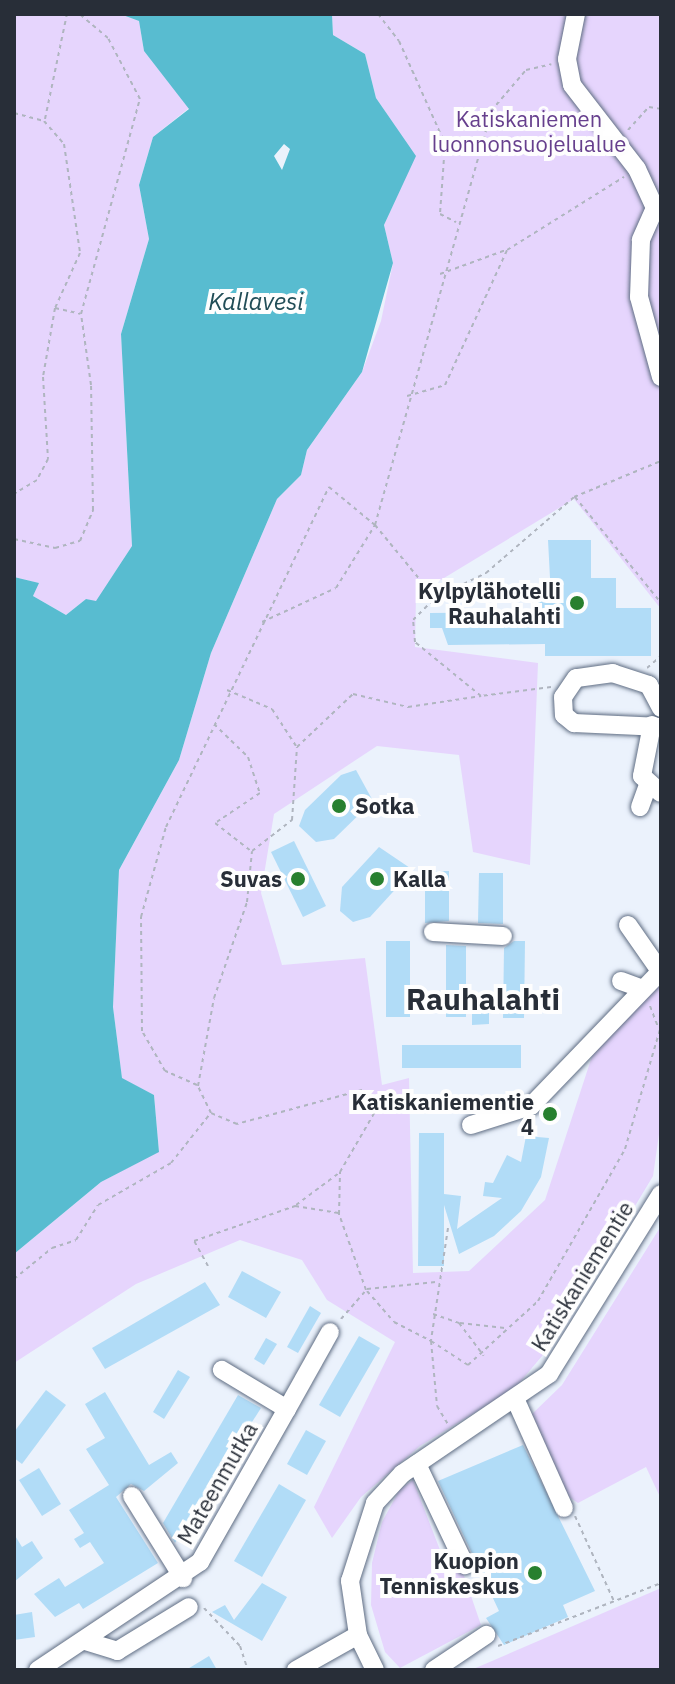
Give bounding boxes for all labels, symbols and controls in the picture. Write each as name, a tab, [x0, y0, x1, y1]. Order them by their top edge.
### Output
park label: Katiskaniemen luonnonsuojelualue	[432, 105, 626, 156]
water label: Kallavesi	[208, 288, 304, 316]
place label: Kylpylähotelli Rauhalahti	[418, 577, 561, 628]
marker: Kylpylähotelli Rauhalahti	[568, 594, 586, 612]
place label: Sotka	[355, 793, 415, 819]
marker: Sotka	[330, 797, 348, 815]
place label: Suvas	[220, 866, 282, 892]
place label: Kalla	[393, 866, 446, 892]
marker: Suvas	[289, 870, 307, 888]
marker: Kalla	[368, 870, 386, 888]
district label: Rauhalahti	[406, 981, 560, 1017]
place label: Katiskaniementie 4	[352, 1088, 534, 1140]
marker: Katiskaniementie 4	[541, 1105, 559, 1123]
street label: Katiskaniementie	[525, 1196, 639, 1356]
street label: Mateenmutka	[171, 1417, 263, 1549]
place label: Kuopion Tenniskeskus	[379, 1547, 519, 1598]
marker: Kuopion Tenniskeskus	[526, 1564, 544, 1582]

